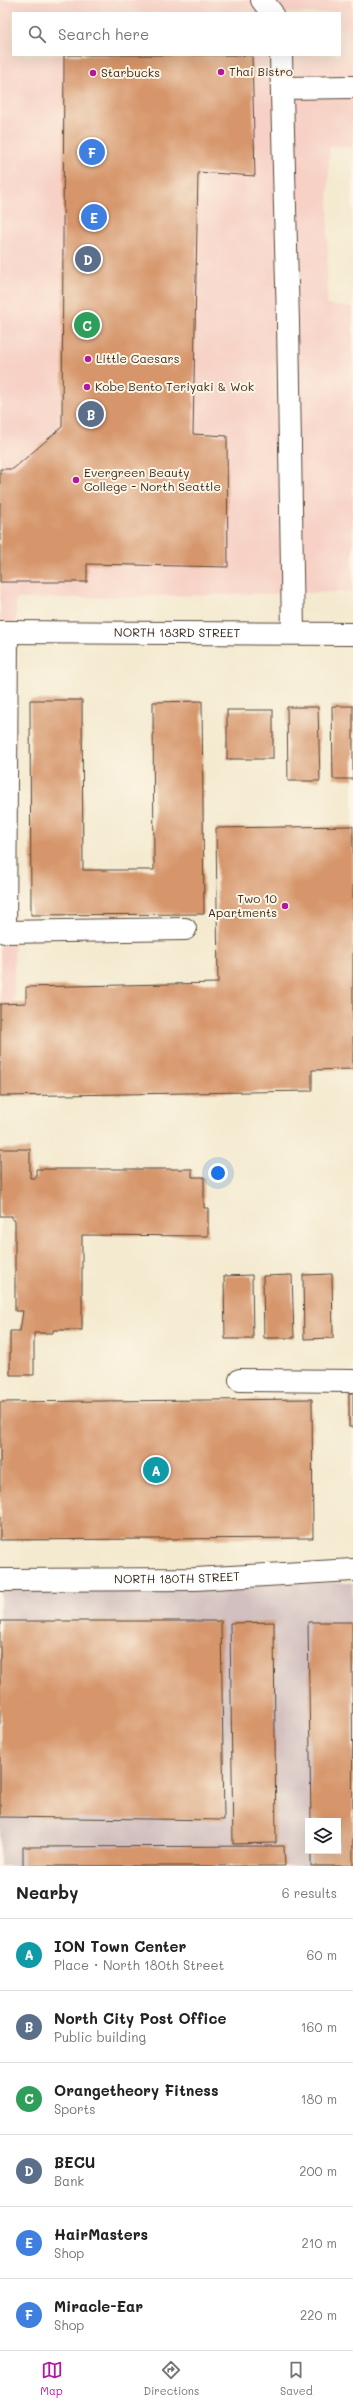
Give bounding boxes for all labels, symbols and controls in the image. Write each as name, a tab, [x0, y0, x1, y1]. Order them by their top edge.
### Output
search box	[12, 12, 341, 56]
icon: search	[26, 23, 48, 45]
text: Search here	[58, 24, 149, 44]
place label: Thai Bistro	[229, 63, 293, 79]
place label: Starbucks	[101, 64, 160, 80]
marker: Thai Bistro	[216, 67, 226, 77]
marker: Starbucks	[88, 68, 98, 78]
pin: F	[79, 137, 105, 167]
pin: E	[81, 202, 107, 232]
pin: D	[75, 244, 101, 274]
pin: C	[74, 310, 100, 340]
place label: Little Caesars	[96, 350, 180, 366]
marker: Little Caesars	[83, 354, 93, 364]
place label: Kobe Bento Teriyaki & Wok	[95, 378, 254, 394]
marker: Kobe Bento Teriyaki & Wok	[82, 382, 92, 392]
pin: B	[78, 399, 104, 429]
place label: Evergreen Beauty College - North Seattle	[84, 464, 221, 494]
marker: Evergreen Beauty College - North Seattle	[71, 475, 81, 485]
street label: NORTH 183RD STREET	[114, 624, 241, 640]
place label: Two 10 Apartments	[208, 890, 278, 920]
marker: Two 10 Apartments	[280, 901, 290, 911]
your location	[208, 1163, 228, 1183]
pin: A	[143, 1455, 169, 1485]
street label: NORTH 180TH STREET	[114, 1567, 241, 1586]
map controls	[305, 1818, 341, 1854]
button: layers	[305, 1818, 341, 1854]
text: Nearby	[16, 1881, 78, 1903]
text: 6 results	[282, 1884, 337, 1901]
text: ION Town Center	[54, 1936, 186, 1956]
text: A	[24, 1946, 34, 1963]
text: 60 m	[307, 1946, 337, 1963]
text: Place · North 180th Street	[54, 1956, 224, 1973]
text: North City Post Office	[54, 2008, 226, 2028]
text: B	[25, 2018, 33, 2035]
text: 160 m	[301, 2018, 337, 2035]
text: Public building	[54, 2028, 146, 2045]
text: Orangetheory Fitness	[54, 2080, 218, 2100]
text: C	[24, 2090, 34, 2107]
text: 180 m	[301, 2090, 337, 2107]
text: Sports	[54, 2100, 96, 2117]
text: BECU	[54, 2152, 95, 2172]
text: D	[24, 2162, 34, 2179]
text: 200 m	[299, 2162, 337, 2179]
text: Bank	[54, 2172, 84, 2189]
text: HairMasters	[54, 2224, 148, 2244]
text: E	[25, 2234, 33, 2251]
text: 210 m	[301, 2234, 337, 2251]
text: Shop	[54, 2244, 84, 2261]
text: Miracle-Ear	[54, 2296, 143, 2316]
text: F	[25, 2306, 33, 2323]
text: 220 m	[300, 2306, 337, 2323]
text: Shop	[54, 2316, 84, 2333]
tab: Map	[40, 2359, 63, 2398]
tab: Directions	[143, 2359, 199, 2398]
tab: Saved	[280, 2359, 313, 2398]

